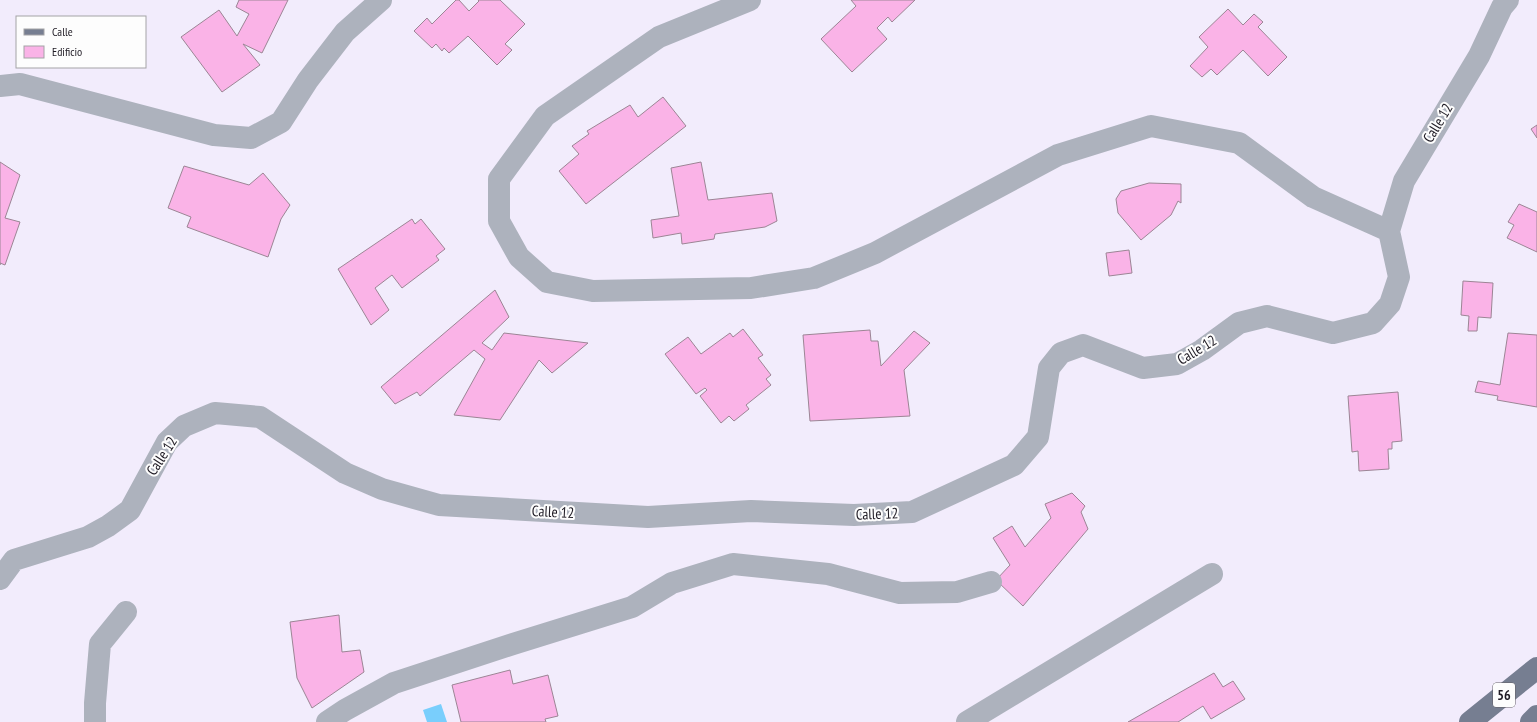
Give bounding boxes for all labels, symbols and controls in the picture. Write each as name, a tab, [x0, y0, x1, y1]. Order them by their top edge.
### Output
legend	[16, 16, 146, 68]
text: Calle	[52, 24, 73, 39]
text: Edificio	[52, 44, 82, 59]
street label: Calle 12	[1418, 100, 1457, 146]
street label: Calle 12	[1174, 330, 1220, 369]
street label: Calle 12	[142, 433, 181, 479]
street label: Calle 12	[531, 501, 575, 522]
street label: Calle 12	[855, 503, 899, 524]
road number: 56	[1493, 683, 1515, 707]

